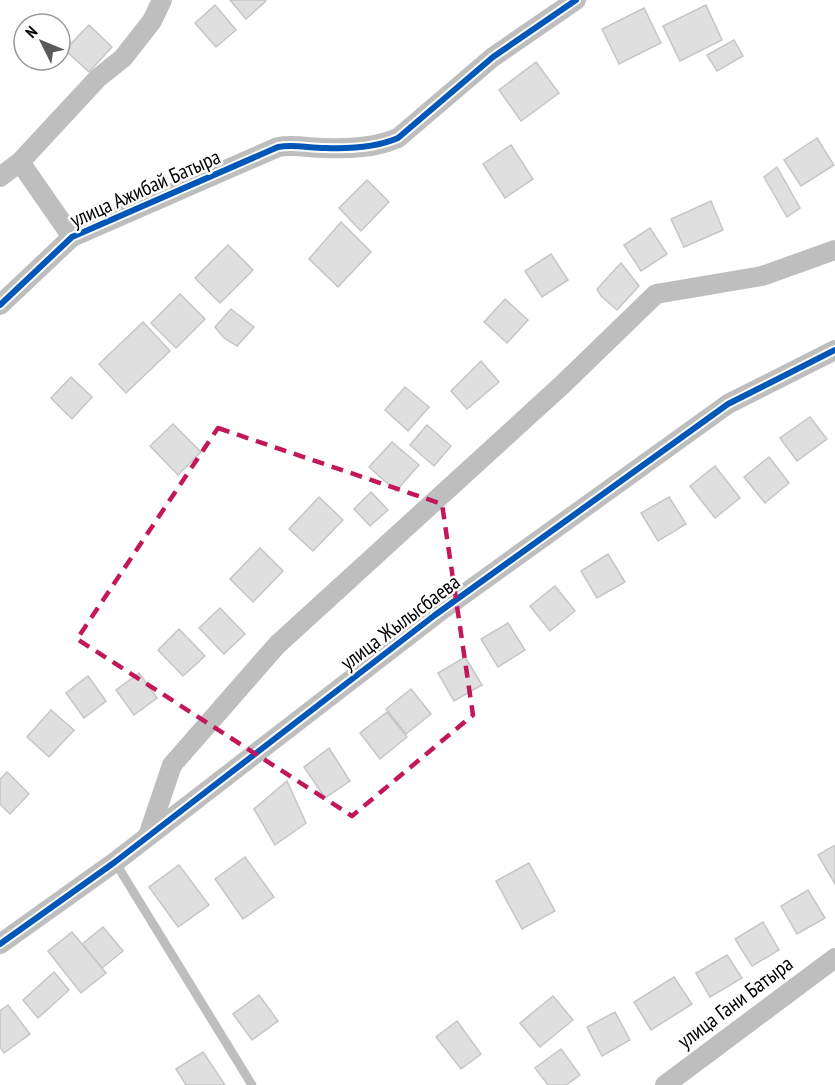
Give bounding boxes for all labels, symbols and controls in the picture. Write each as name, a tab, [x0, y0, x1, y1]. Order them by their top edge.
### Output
north arrow	[12, 12, 72, 72]
text: N	[21, 22, 41, 42]
street label: улица Ажибай Батыра	[66, 143, 224, 233]
street label: улица Жылысбаева	[335, 568, 465, 676]
street label: улица Гани Батыра	[672, 950, 798, 1054]

